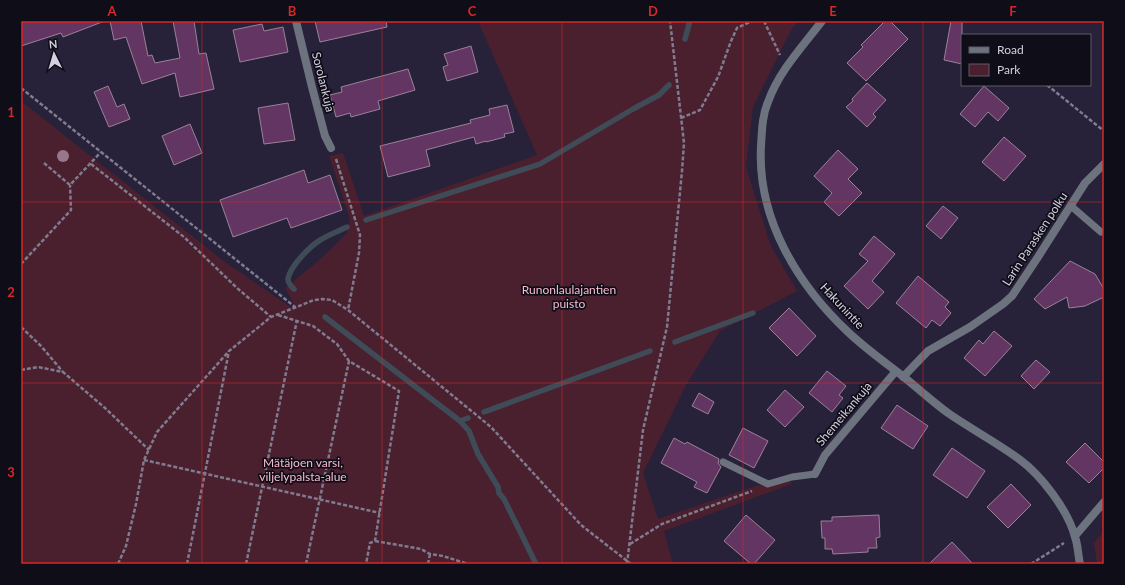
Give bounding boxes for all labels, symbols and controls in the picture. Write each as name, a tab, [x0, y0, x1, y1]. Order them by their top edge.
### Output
text: A	[106, 3, 117, 19]
text: B	[288, 3, 297, 19]
text: C	[468, 3, 477, 19]
text: D	[648, 3, 658, 19]
text: E	[829, 3, 837, 19]
text: F	[1009, 3, 1017, 19]
north arrow	[34, 34, 74, 74]
legend	[961, 34, 1091, 86]
text: N	[48, 37, 58, 50]
text: Road	[997, 42, 1024, 57]
street label: Sorolankuja	[309, 50, 338, 113]
text: Park	[997, 62, 1021, 77]
text: 1	[7, 104, 15, 120]
street label: Larin Parasken polku	[999, 189, 1070, 288]
street label: Hakunintie	[817, 279, 868, 332]
park label: Runonlaulajantien puisto	[522, 282, 616, 311]
text: 2	[7, 284, 15, 300]
street label: Shemeikankuja	[813, 379, 875, 449]
park label: Mätäjoen varsi, viljelypalsta-alue	[259, 455, 347, 484]
text: 3	[7, 464, 15, 480]

